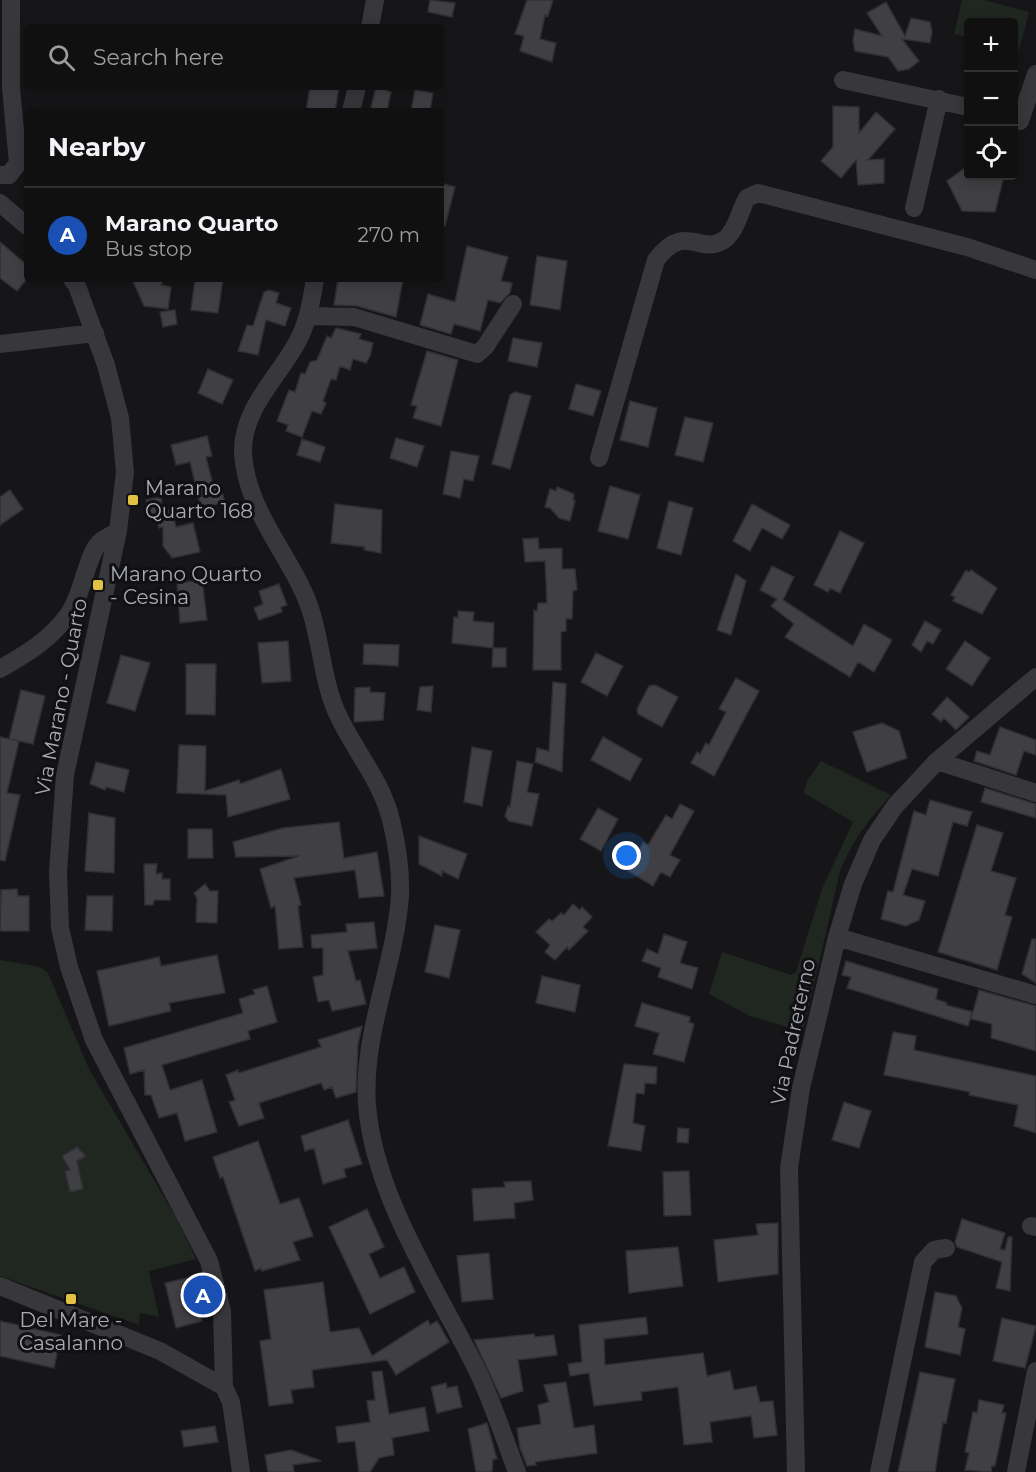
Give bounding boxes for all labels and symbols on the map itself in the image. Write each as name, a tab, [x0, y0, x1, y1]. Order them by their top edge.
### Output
place label: Marano Quarto 168	[145, 476, 253, 523]
marker: Marano Quarto 168	[126, 493, 140, 507]
place label: Marano Quarto - Cesina	[110, 562, 262, 609]
marker: Marano Quarto - Cesina	[91, 578, 105, 592]
street label: Via Marano - Quarto	[30, 596, 92, 798]
your location	[612, 841, 641, 870]
street label: Via Padreterno	[766, 957, 820, 1107]
pin: A	[184, 1272, 222, 1318]
marker: Del Mare - Casalanno	[64, 1292, 78, 1306]
place label: Del Mare - Casalanno	[19, 1308, 123, 1355]

